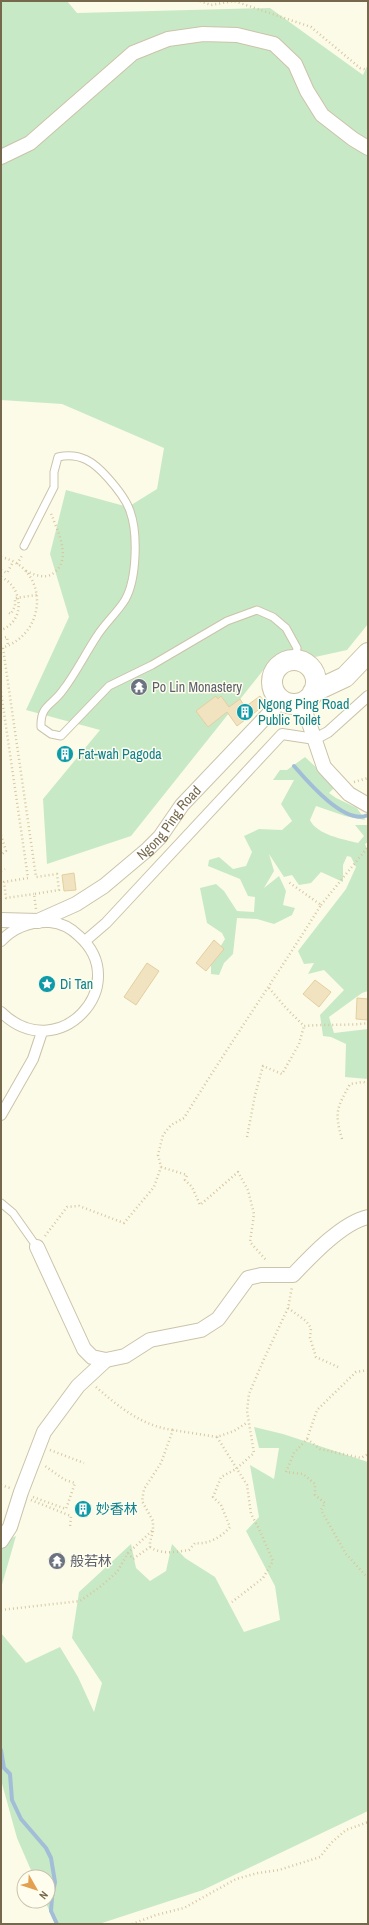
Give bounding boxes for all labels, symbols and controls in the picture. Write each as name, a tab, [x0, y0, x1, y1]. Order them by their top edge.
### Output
temple icon: Po Lin Monastery	[129, 677, 149, 697]
place label: Po Lin Monastery	[152, 678, 242, 696]
place label: Ngong Ping Road Public Toilet	[258, 695, 349, 729]
building icon: Ngong Ping Road Public Toilet	[235, 702, 255, 722]
building icon: Fat-wah Pagoda	[55, 744, 75, 764]
place label: Fat-wah Pagoda	[78, 745, 162, 763]
street label: Ngong Ping Road	[133, 782, 205, 864]
place icon: Di Tan	[37, 974, 57, 994]
place label: Di Tan	[60, 975, 93, 993]
building icon: 妙香林	[73, 1499, 93, 1519]
place label: 妙香林	[96, 1500, 138, 1518]
temple icon: 般若林	[47, 1551, 67, 1571]
place label: 般若林	[70, 1552, 112, 1570]
north arrow	[16, 1869, 56, 1909]
text: N	[36, 1888, 51, 1902]

